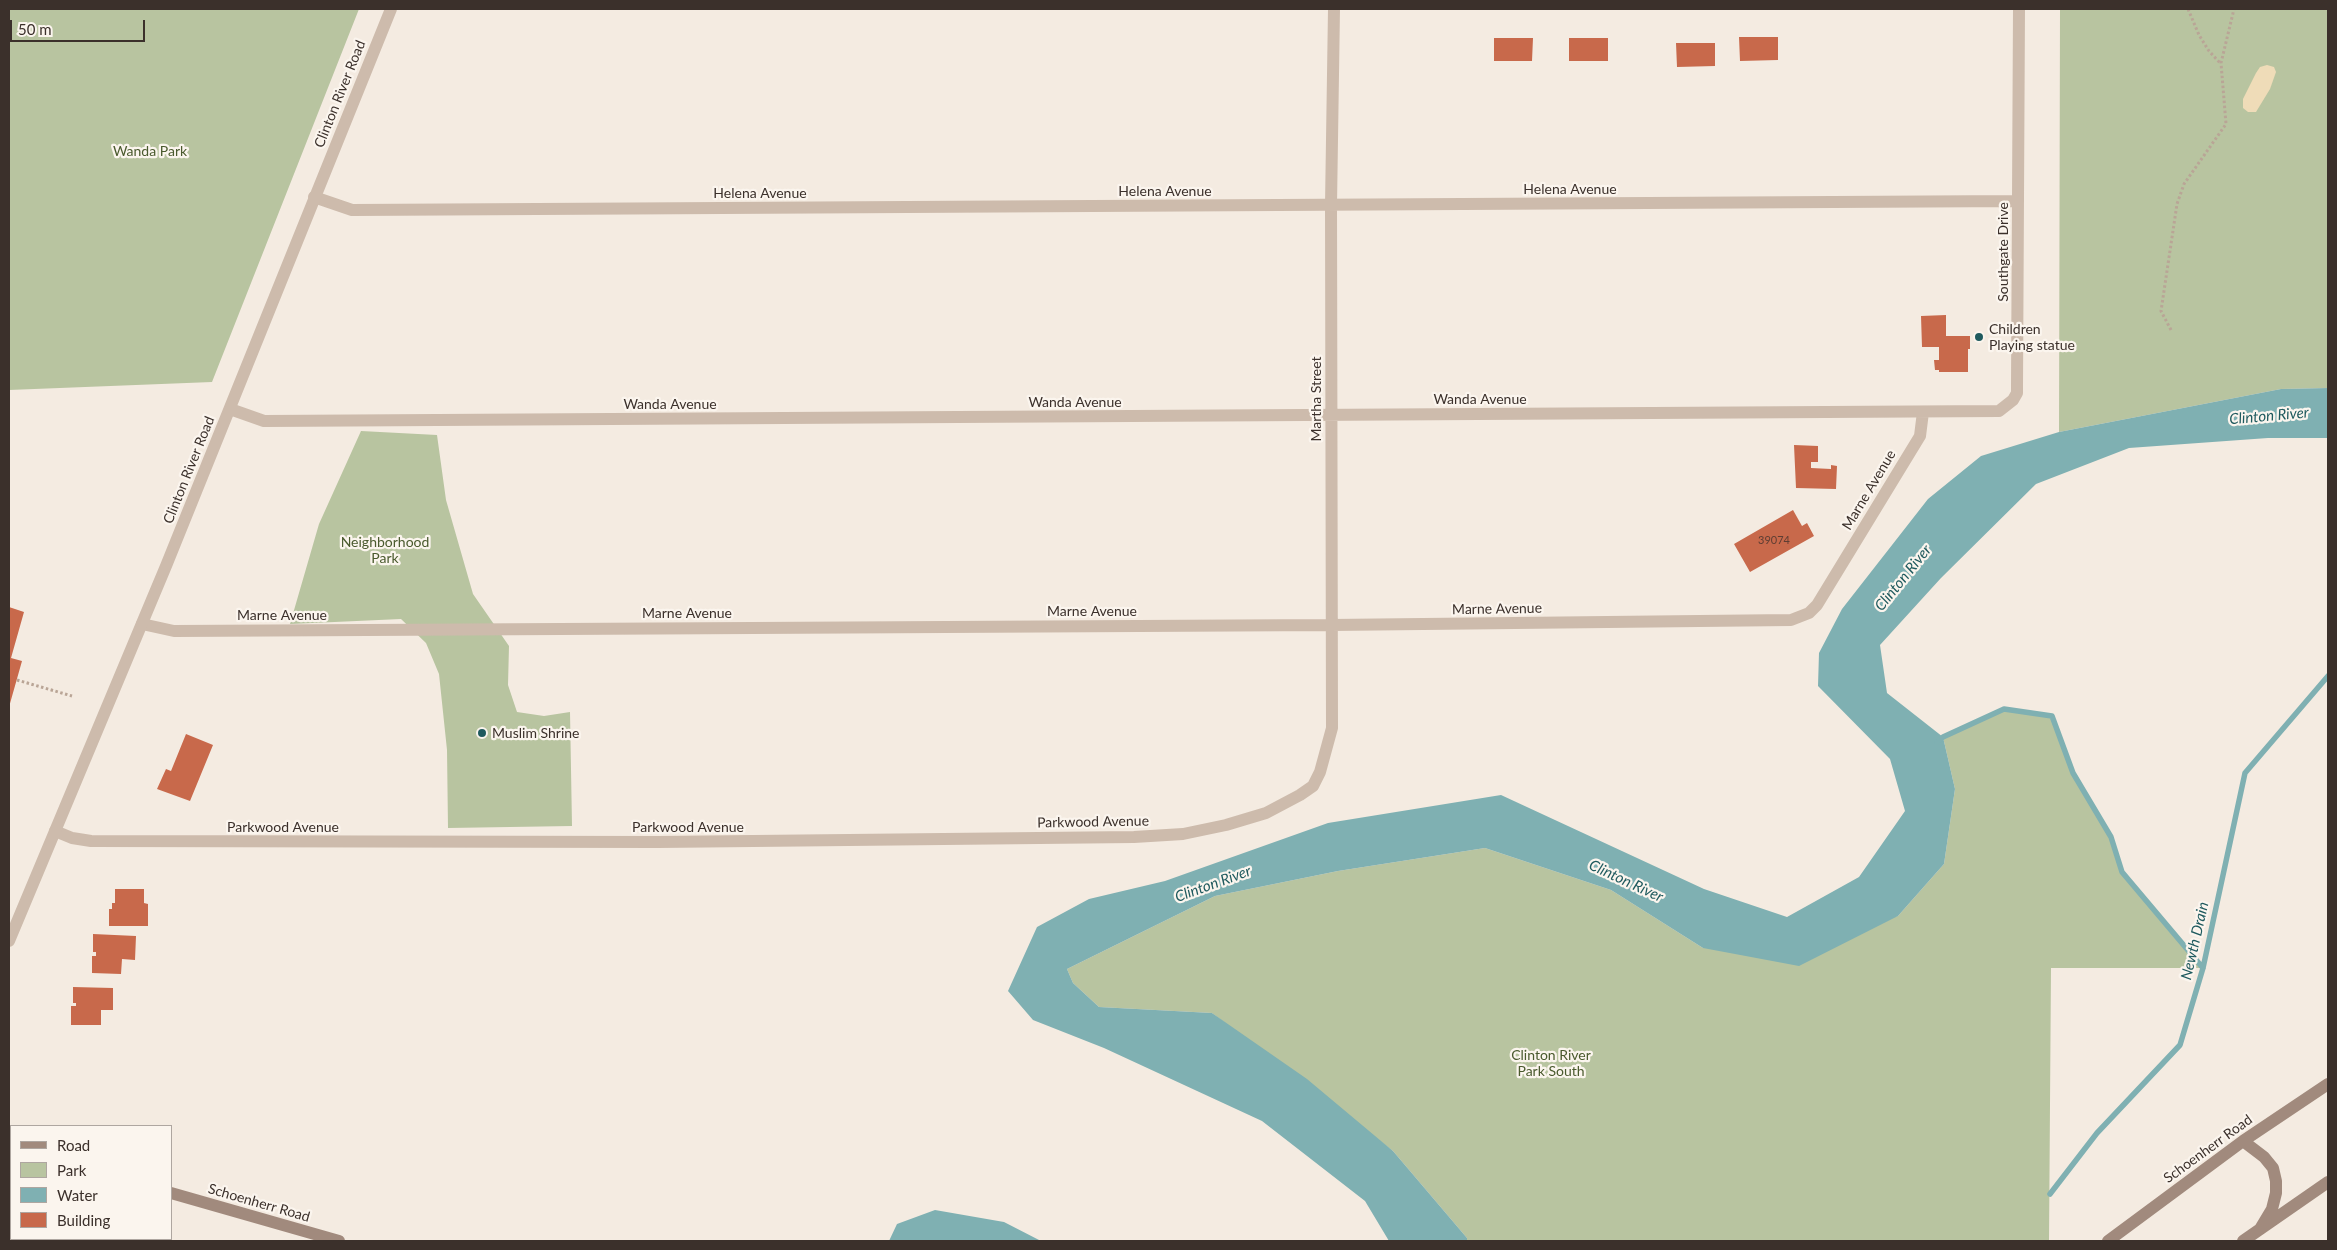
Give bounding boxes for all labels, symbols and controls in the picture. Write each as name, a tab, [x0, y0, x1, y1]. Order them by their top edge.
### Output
scale bar	[12, 10, 148, 42]
text: 50 m	[18, 20, 52, 38]
street label: Clinton River Road	[311, 38, 369, 150]
park label: Wanda Park	[113, 143, 187, 159]
street label: Helena Avenue	[1523, 181, 1617, 197]
street label: Helena Avenue	[1118, 183, 1212, 199]
street label: Helena Avenue	[713, 185, 807, 201]
street label: Southgate Drive	[1995, 202, 2011, 302]
place label: Children Playing statue	[1989, 321, 2075, 354]
marker: Children Playing statue	[1973, 331, 1985, 343]
street label: Martha Street	[1308, 356, 1324, 442]
street label: Wanda Avenue	[1433, 391, 1527, 407]
street label: Wanda Avenue	[1028, 394, 1122, 410]
street label: Wanda Avenue	[623, 396, 717, 412]
water label: Clinton River	[2228, 404, 2310, 428]
street label: Clinton River Road	[160, 414, 218, 526]
street label: Marne Avenue	[1839, 447, 1899, 533]
house number: 39074	[1758, 533, 1790, 547]
park label: Neighborhood Park	[341, 534, 429, 566]
water label: Clinton River	[1871, 541, 1935, 615]
street label: Marne Avenue	[1452, 600, 1542, 618]
street label: Marne Avenue	[1047, 603, 1137, 619]
street label: Marne Avenue	[642, 605, 732, 621]
street label: Marne Avenue	[237, 607, 327, 623]
place label: Muslim Shrine	[492, 725, 579, 741]
marker: Muslim Shrine	[476, 727, 488, 739]
street label: Parkwood Avenue	[1037, 813, 1149, 831]
street label: Parkwood Avenue	[227, 819, 339, 835]
street label: Parkwood Avenue	[632, 819, 744, 835]
water label: Clinton River	[1586, 856, 1666, 906]
water label: Clinton River	[1172, 862, 1254, 906]
water label: Newth Drain	[2177, 900, 2213, 982]
park label: Clinton River Park South	[1511, 1047, 1591, 1080]
street label: Schoenherr Road	[2160, 1111, 2256, 1187]
legend	[10, 1125, 172, 1240]
text: Road	[57, 1136, 90, 1154]
text: Park	[57, 1161, 86, 1179]
street label: Schoenherr Road	[206, 1180, 312, 1226]
text: Water	[57, 1186, 98, 1204]
text: Building	[57, 1211, 110, 1229]

